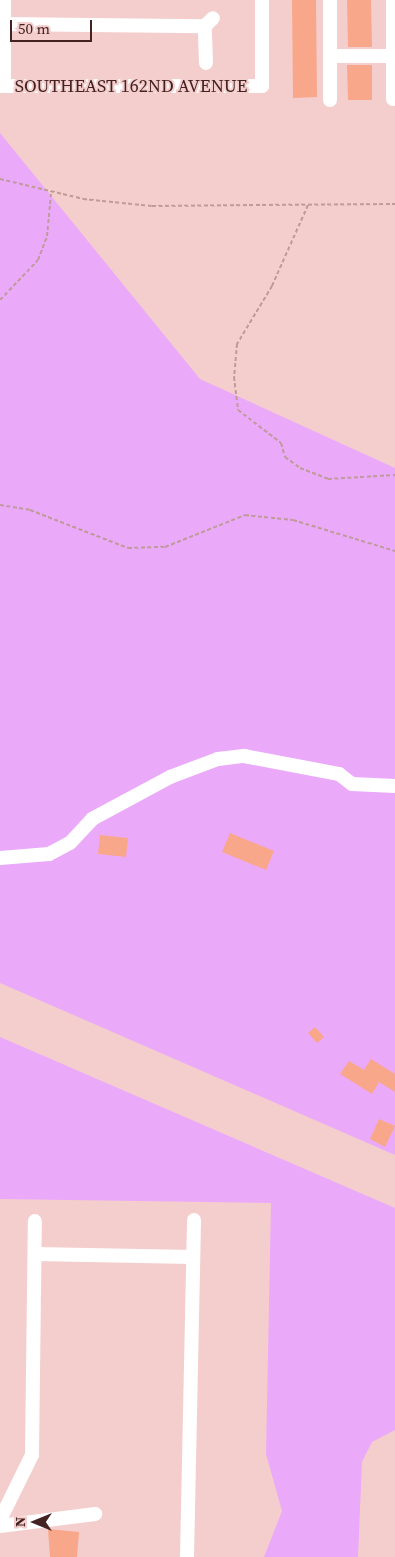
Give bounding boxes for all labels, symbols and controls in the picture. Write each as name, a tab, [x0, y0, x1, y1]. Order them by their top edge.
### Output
scale bar	[12, 10, 95, 42]
text: 50 m	[18, 18, 50, 39]
street label: SOUTHEAST 162ND AVENUE	[15, 75, 247, 97]
north arrow	[10, 1497, 60, 1547]
text: N	[10, 1517, 30, 1527]

